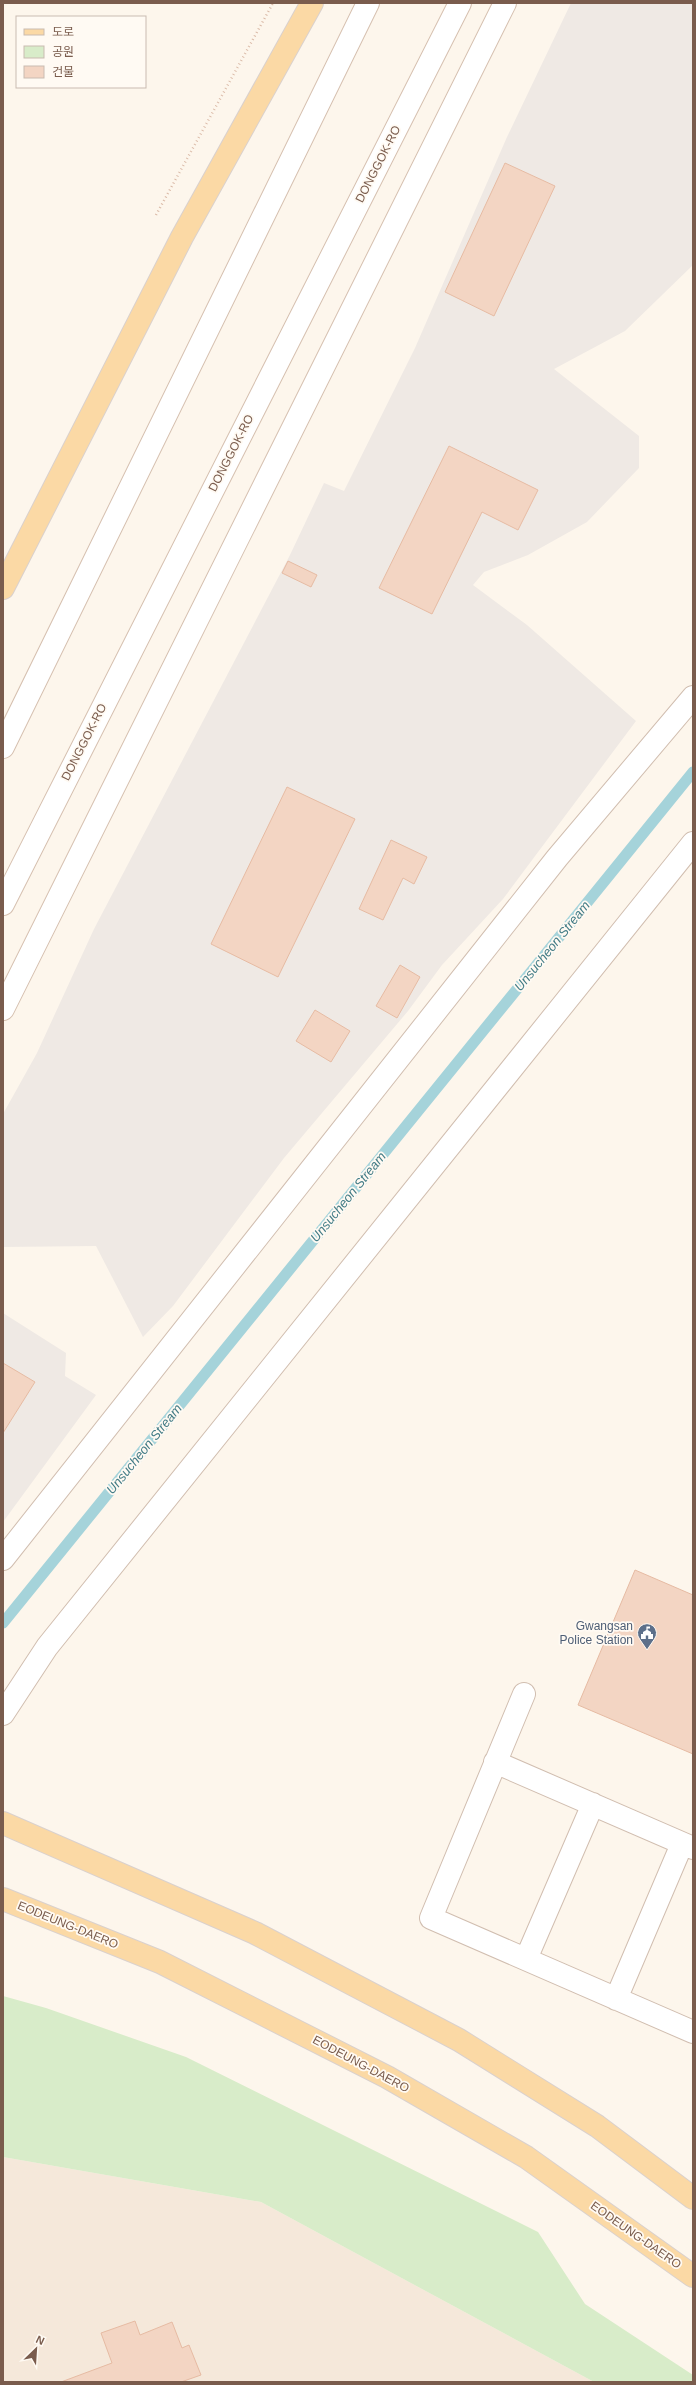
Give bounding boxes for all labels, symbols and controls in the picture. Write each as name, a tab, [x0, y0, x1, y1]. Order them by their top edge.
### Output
legend	[16, 16, 146, 88]
text: 도로	[52, 25, 74, 39]
text: 공원	[52, 45, 74, 59]
text: 건물	[52, 65, 74, 79]
street label: DONGGOK-RO	[353, 123, 403, 205]
street label: DONGGOK-RO	[206, 412, 256, 494]
street label: DONGGOK-RO	[59, 701, 109, 783]
water label: Unsucheon Stream	[511, 898, 593, 994]
water label: Unsucheon Stream	[307, 1149, 389, 1245]
water label: Unsucheon Stream	[103, 1401, 185, 1497]
place label: Gwangsan Police Station	[560, 1619, 633, 1647]
public building icon: Gwangsan Police Station	[636, 1622, 658, 1650]
street label: EODEUNG-DAERO	[16, 1898, 120, 1952]
street label: EODEUNG-DAERO	[310, 2033, 412, 2095]
street label: EODEUNG-DAERO	[588, 2198, 684, 2272]
north arrow	[16, 2329, 56, 2369]
text: N	[34, 2333, 46, 2347]

